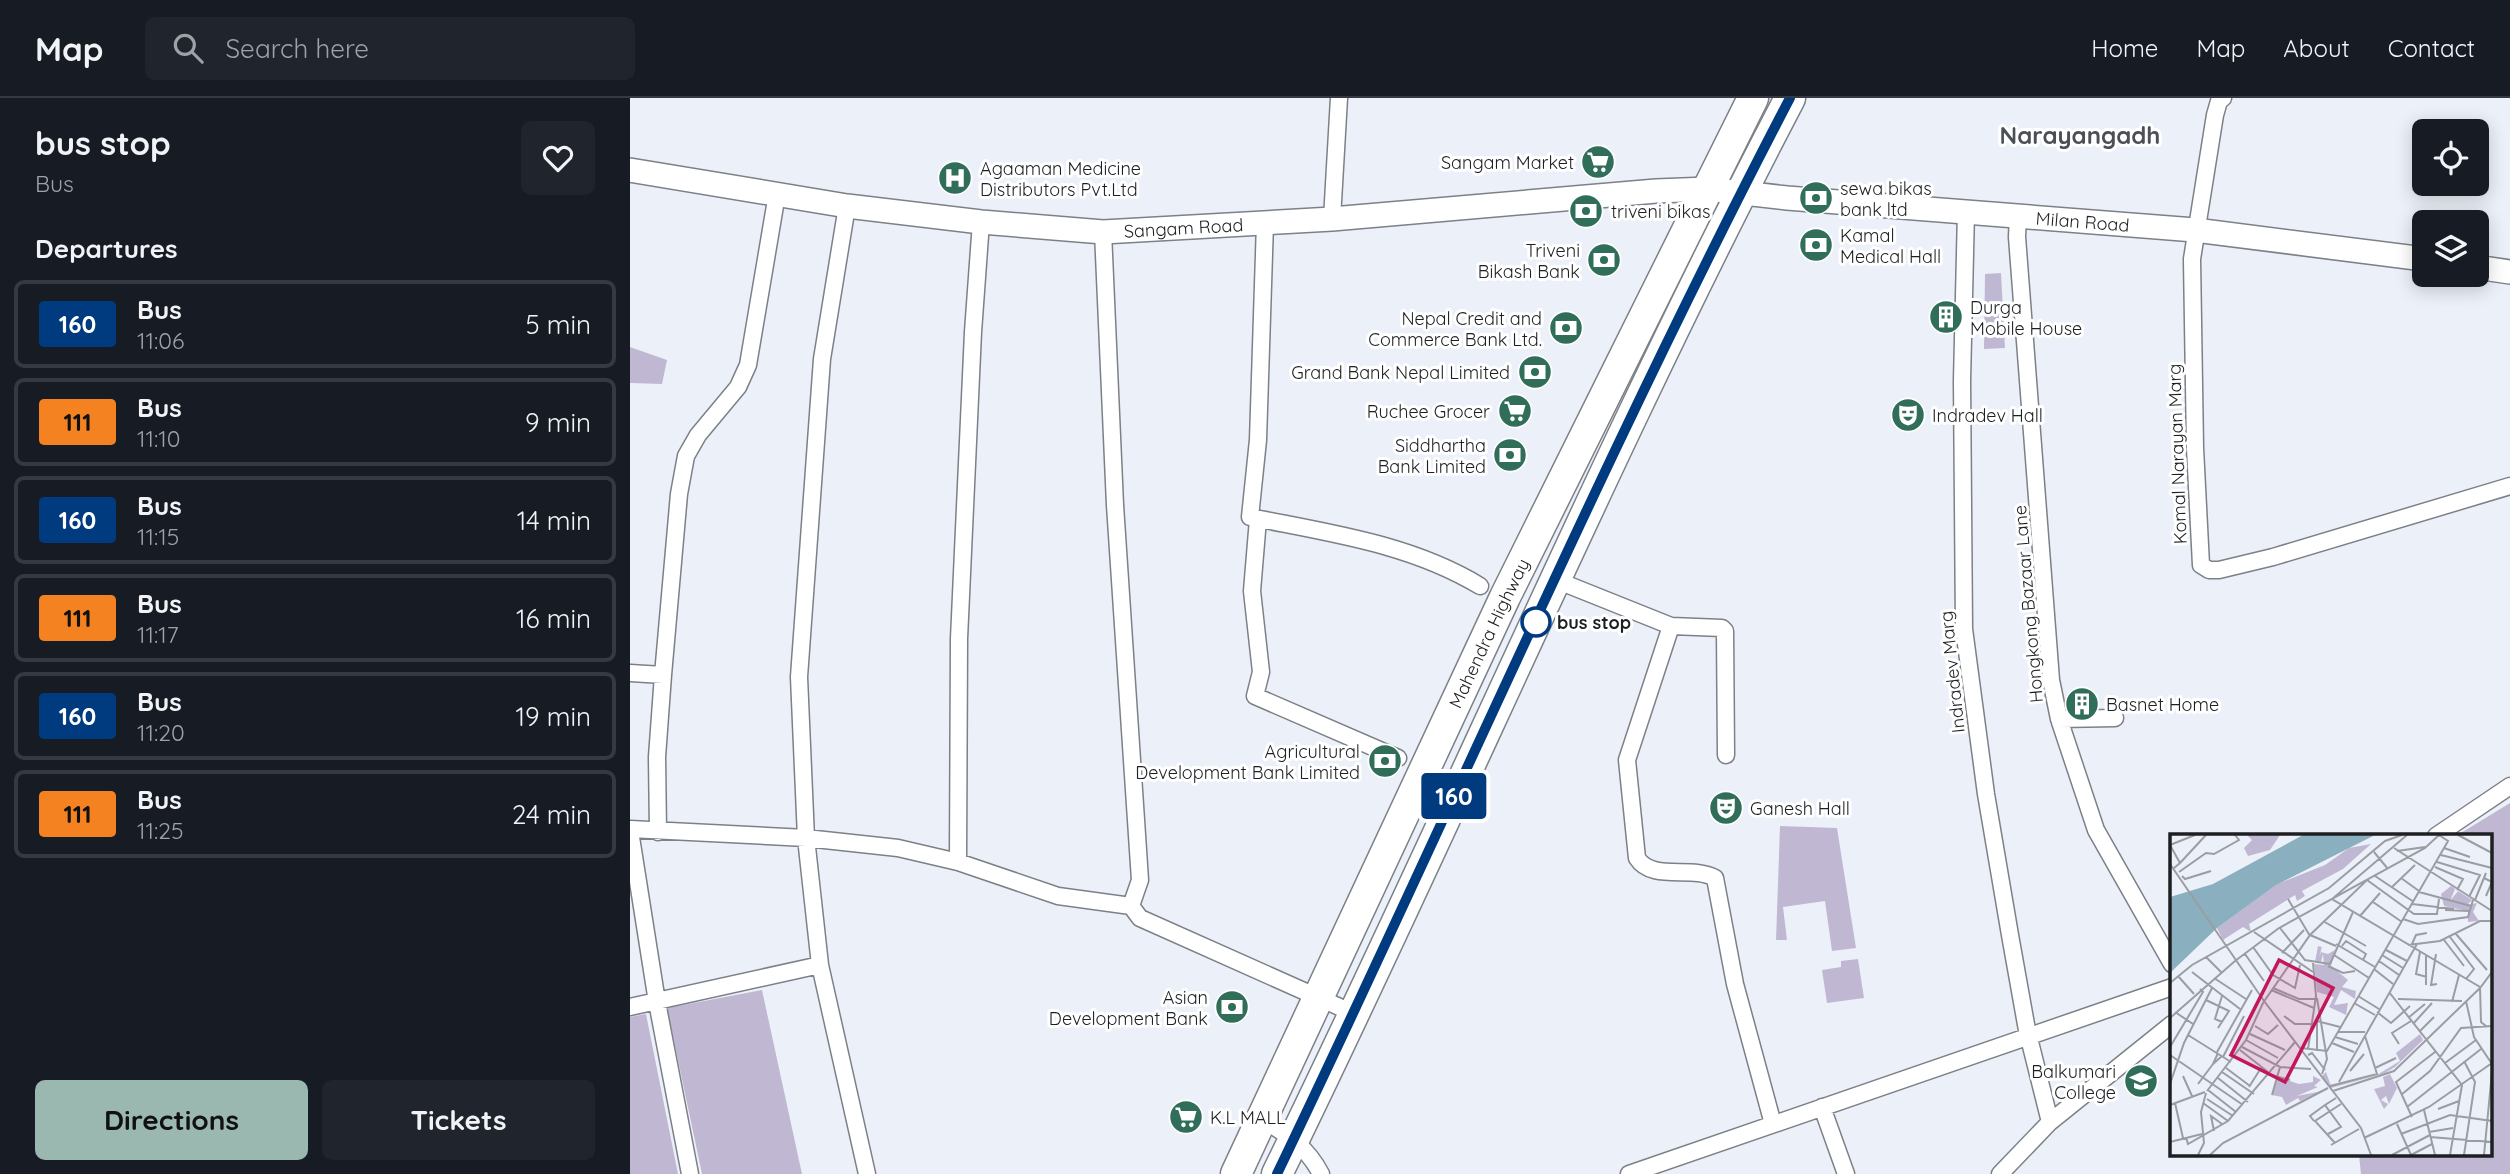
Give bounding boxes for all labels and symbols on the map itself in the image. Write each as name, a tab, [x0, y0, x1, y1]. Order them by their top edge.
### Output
district label: Narayangadh	[2000, 120, 2160, 150]
supermarket icon: Sangam Market	[1579, 143, 1617, 181]
place label: Sangam Market	[1441, 151, 1574, 174]
place label: Agaaman Medicine Distributors Pvt.Ltd	[980, 157, 1141, 201]
hospital icon: Agaaman Medicine Distributors Pvt.Ltd	[936, 159, 974, 197]
place label: sewa bikas bank ltd	[1840, 177, 1932, 221]
bank icon: sewa bikas bank ltd	[1797, 179, 1835, 217]
bank icon: triveni bikas	[1567, 192, 1605, 230]
place label: triveni bikas	[1611, 200, 1710, 223]
street label: Milan Road	[2035, 206, 2130, 236]
street label: Sangam Road	[1123, 213, 1244, 242]
place label: Kamal Medical Hall	[1840, 224, 1941, 268]
bank icon: Kamal Medical Hall	[1797, 226, 1835, 264]
place label: Triveni Bikash Bank	[1478, 239, 1580, 283]
bank icon: Triveni Bikash Bank	[1585, 241, 1623, 279]
place label: Durga Mobile House	[1970, 296, 2082, 340]
building icon: Durga Mobile House	[1927, 298, 1965, 336]
place label: Nepal Credit and Commerce Bank Ltd.	[1368, 307, 1542, 351]
bank icon: Nepal Credit and Commerce Bank Ltd.	[1547, 309, 1585, 347]
bank icon: Grand Bank Nepal Limited	[1516, 353, 1554, 391]
place label: Grand Bank Nepal Limited	[1291, 361, 1510, 384]
street label: Komal Narayan Marg	[2162, 363, 2192, 545]
supermarket icon: Ruchee Grocer	[1496, 392, 1534, 430]
theatre icon: Indradev Hall	[1889, 396, 1927, 434]
place label: Ruchee Grocer	[1367, 400, 1490, 423]
place label: Indradev Hall	[1932, 404, 2043, 427]
place label: Siddhartha Bank Limited	[1378, 434, 1486, 478]
bank icon: Siddhartha Bank Limited	[1491, 436, 1529, 474]
street label: Hongkong Bazaar Lane	[2008, 504, 2048, 704]
street label: Mahendra Highway	[1443, 554, 1534, 712]
marker: bus stop	[1521, 607, 1551, 637]
street label: Indradev Marg	[1934, 610, 1970, 734]
place label: bus stop	[1557, 611, 1631, 634]
building icon: Basnet Home	[2063, 685, 2101, 723]
place label: Basnet Home	[2106, 693, 2219, 716]
place label: Agricultural Development Bank Limited	[1135, 740, 1360, 784]
bank icon: Agricultural Development Bank Limited	[1366, 742, 1404, 780]
line badge: 160	[1414, 773, 1494, 819]
theatre icon: Ganesh Hall	[1707, 789, 1745, 827]
place label: Ganesh Hall	[1750, 797, 1850, 820]
inset map	[2170, 834, 2492, 1156]
place label: Asian Development Bank	[1049, 986, 1208, 1030]
bank icon: Asian Development Bank	[1213, 988, 1251, 1026]
place label: Balkumari College	[2031, 1060, 2116, 1104]
school or university icon: Balkumari College	[2122, 1062, 2160, 1100]
supermarket icon: K.L MALL	[1167, 1098, 1205, 1136]
place label: K.L MALL	[1210, 1106, 1286, 1129]

